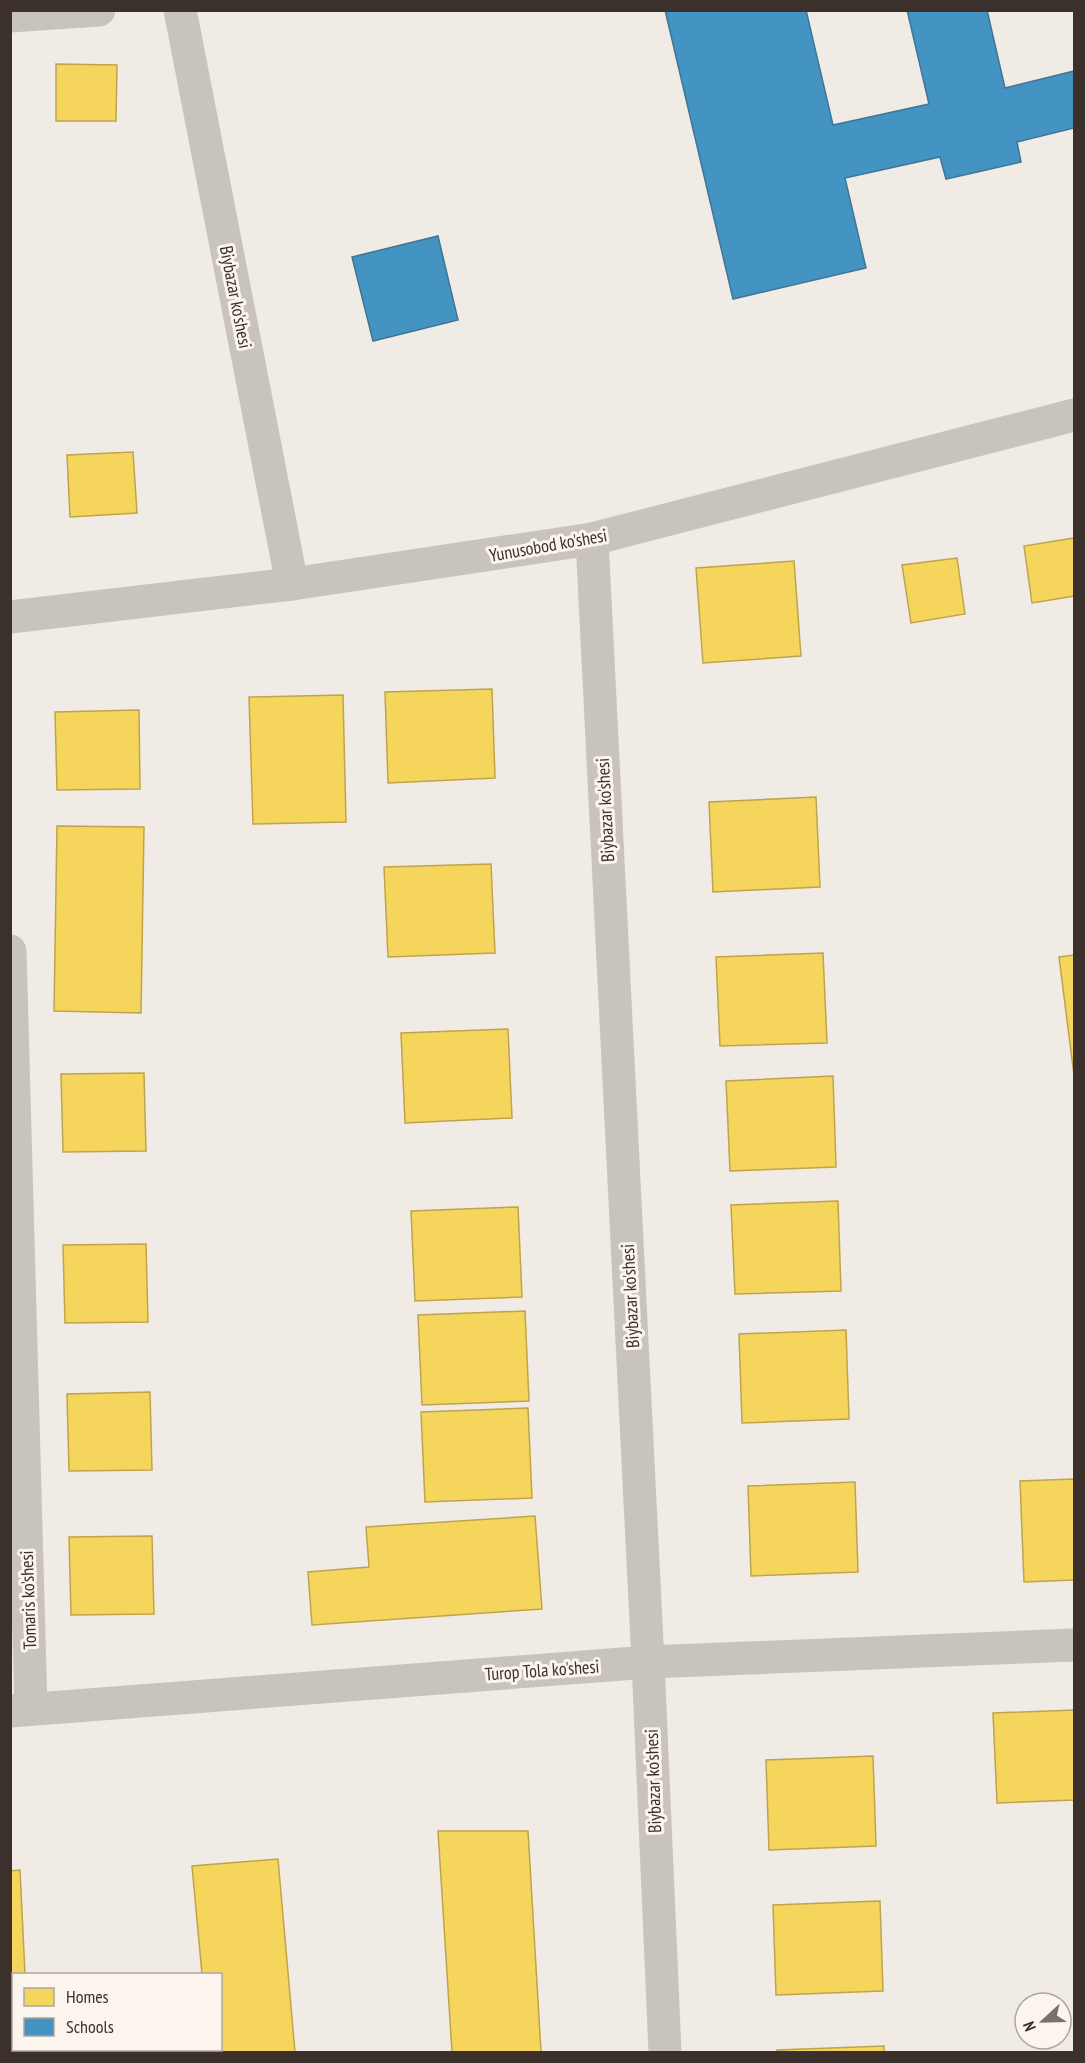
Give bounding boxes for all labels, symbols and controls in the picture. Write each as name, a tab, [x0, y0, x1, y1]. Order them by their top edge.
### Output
street label: Biybazar ko'shesi	[215, 244, 257, 350]
street label: Yunusobod ko'shesi	[487, 523, 609, 567]
street label: Biybazar ko'shesi	[591, 757, 619, 863]
street label: Biybazar ko'shesi	[616, 1243, 644, 1349]
street label: Tomaris ko'shesi	[15, 1550, 41, 1650]
street label: Turop Tola ko'shesi	[484, 1655, 600, 1685]
street label: Biybazar ko'shesi	[640, 1729, 666, 1833]
legend	[12, 1973, 222, 2051]
text: Homes	[66, 1985, 109, 2008]
north arrow	[1013, 1991, 1073, 2051]
text: Schools	[66, 2015, 114, 2038]
text: N	[1018, 2019, 1040, 2034]

